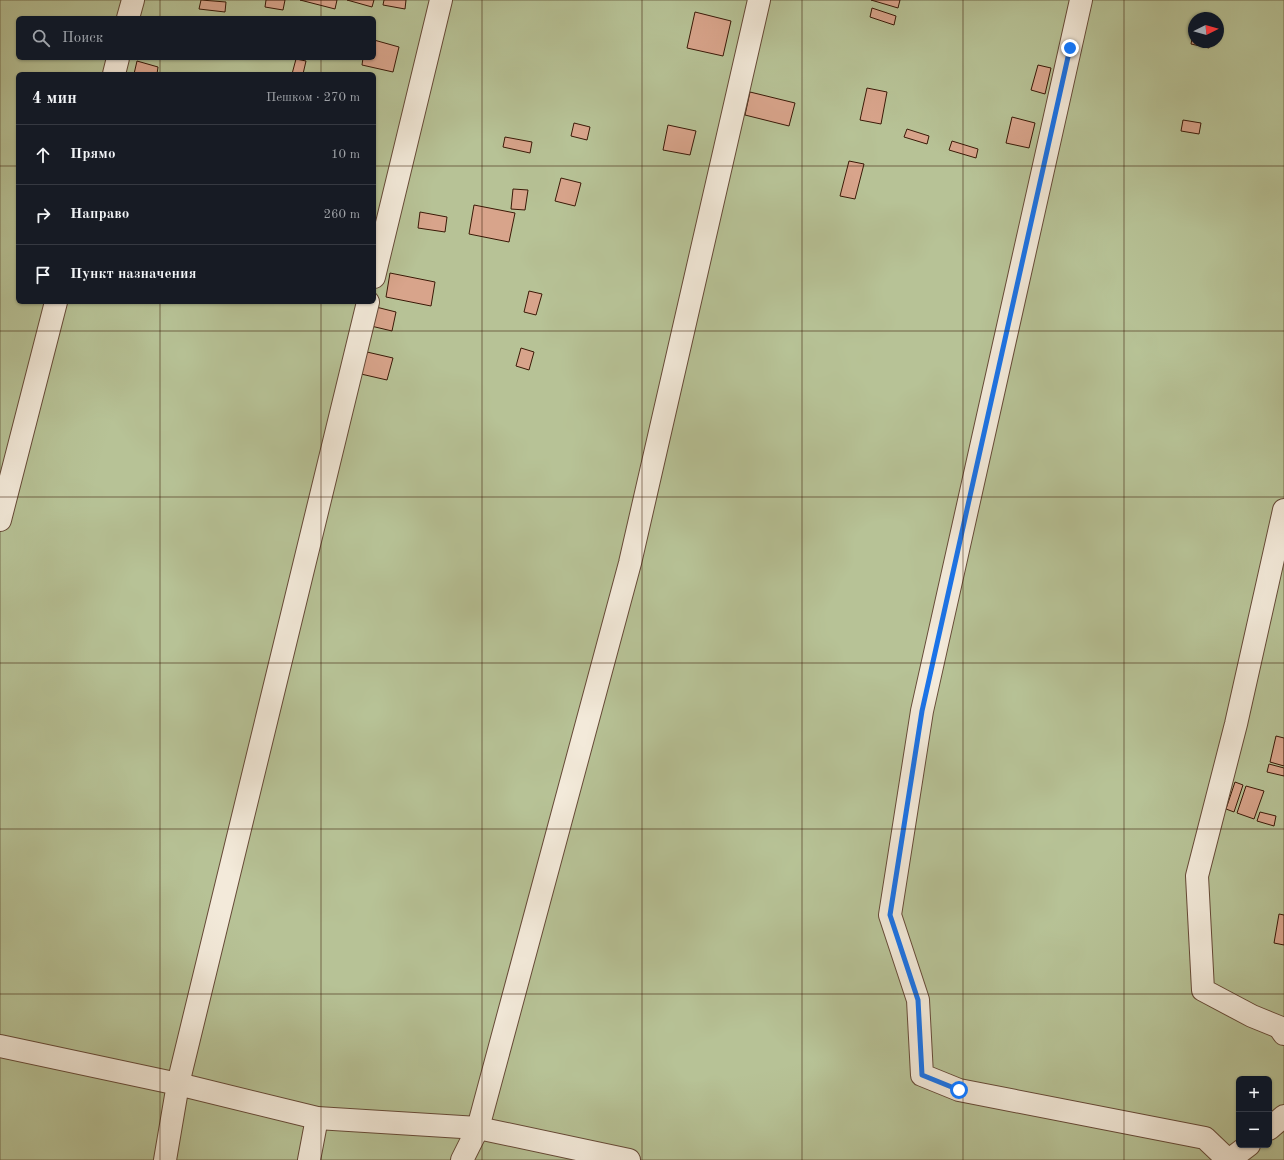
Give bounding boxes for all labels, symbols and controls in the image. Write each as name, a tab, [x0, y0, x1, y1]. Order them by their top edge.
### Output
north arrow	[1188, 12, 1224, 48]
search box	[16, 16, 376, 60]
icon: search	[30, 27, 52, 49]
text: Поиск	[62, 31, 103, 46]
route end	[1061, 39, 1079, 57]
text: 4 мин	[32, 90, 77, 107]
text: Пешком · 270 m	[266, 91, 360, 104]
icon: ahead	[32, 144, 54, 166]
text: Прямо	[70, 147, 116, 162]
text: 10 m	[331, 148, 360, 161]
icon: right	[32, 204, 54, 226]
text: Направо	[70, 207, 129, 222]
text: 260 m	[323, 208, 360, 221]
icon: arrive	[32, 264, 54, 286]
text: Пункт назначения	[70, 267, 197, 282]
map controls	[1236, 1076, 1272, 1148]
button: +	[1236, 1076, 1272, 1112]
route start	[950, 1081, 968, 1099]
button: −	[1236, 1112, 1272, 1148]

